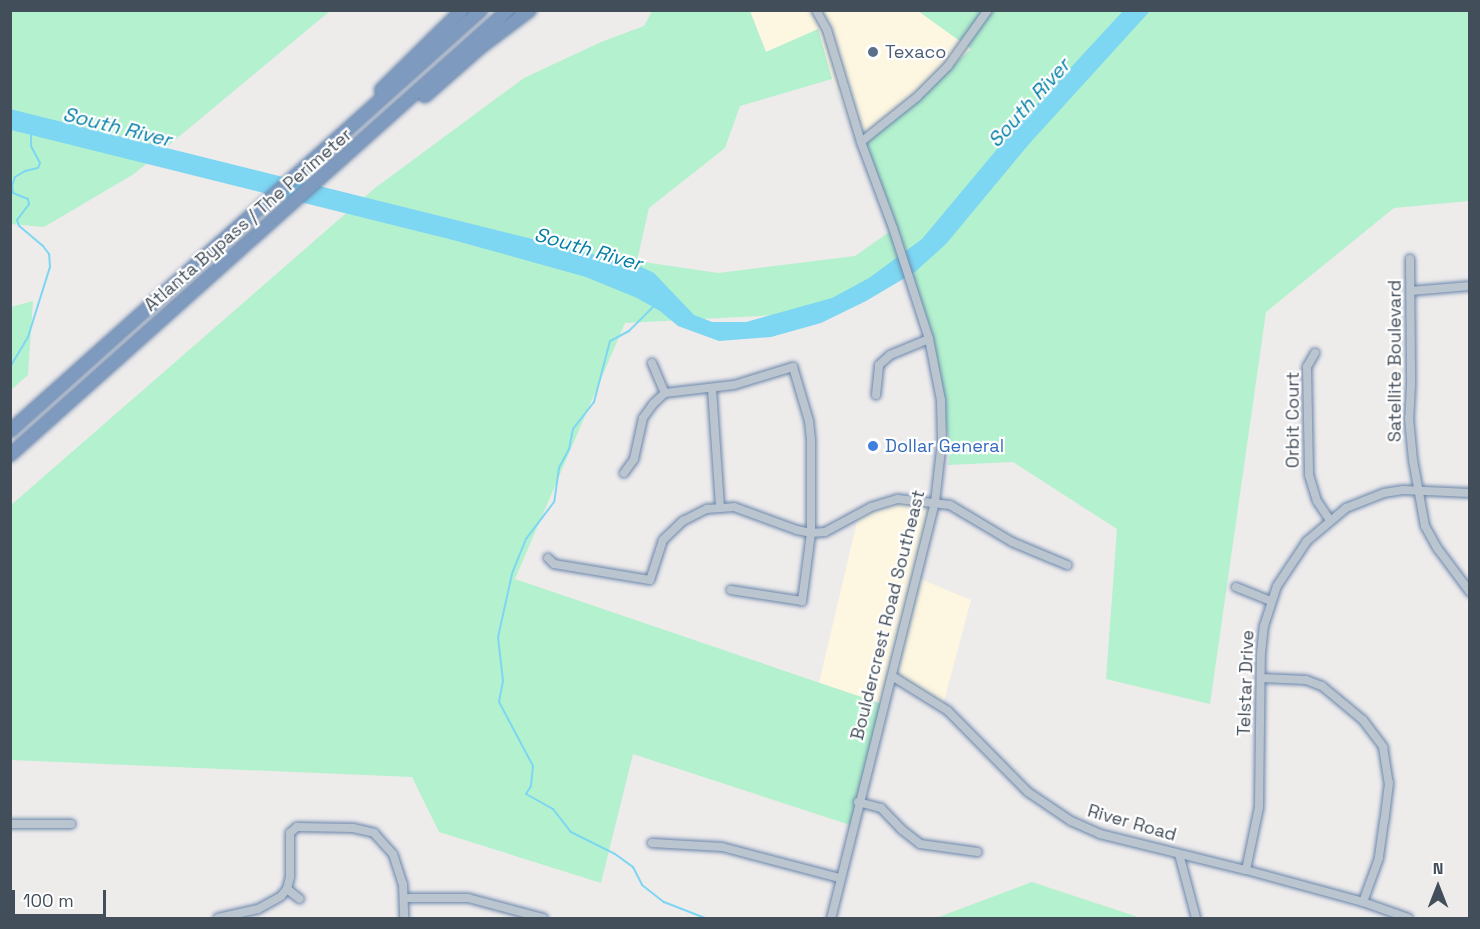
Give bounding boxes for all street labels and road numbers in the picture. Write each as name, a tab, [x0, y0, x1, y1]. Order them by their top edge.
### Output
street label: Atlanta Bypass / The Perimeter	[140, 124, 356, 316]
street label: Satellite Boulevard	[1384, 280, 1406, 442]
street label: Orbit Court	[1282, 372, 1304, 468]
street label: Bouldercrest Road Southeast	[846, 488, 930, 742]
street label: Telstar Drive	[1233, 630, 1259, 736]
street label: River Road	[1085, 800, 1179, 846]

